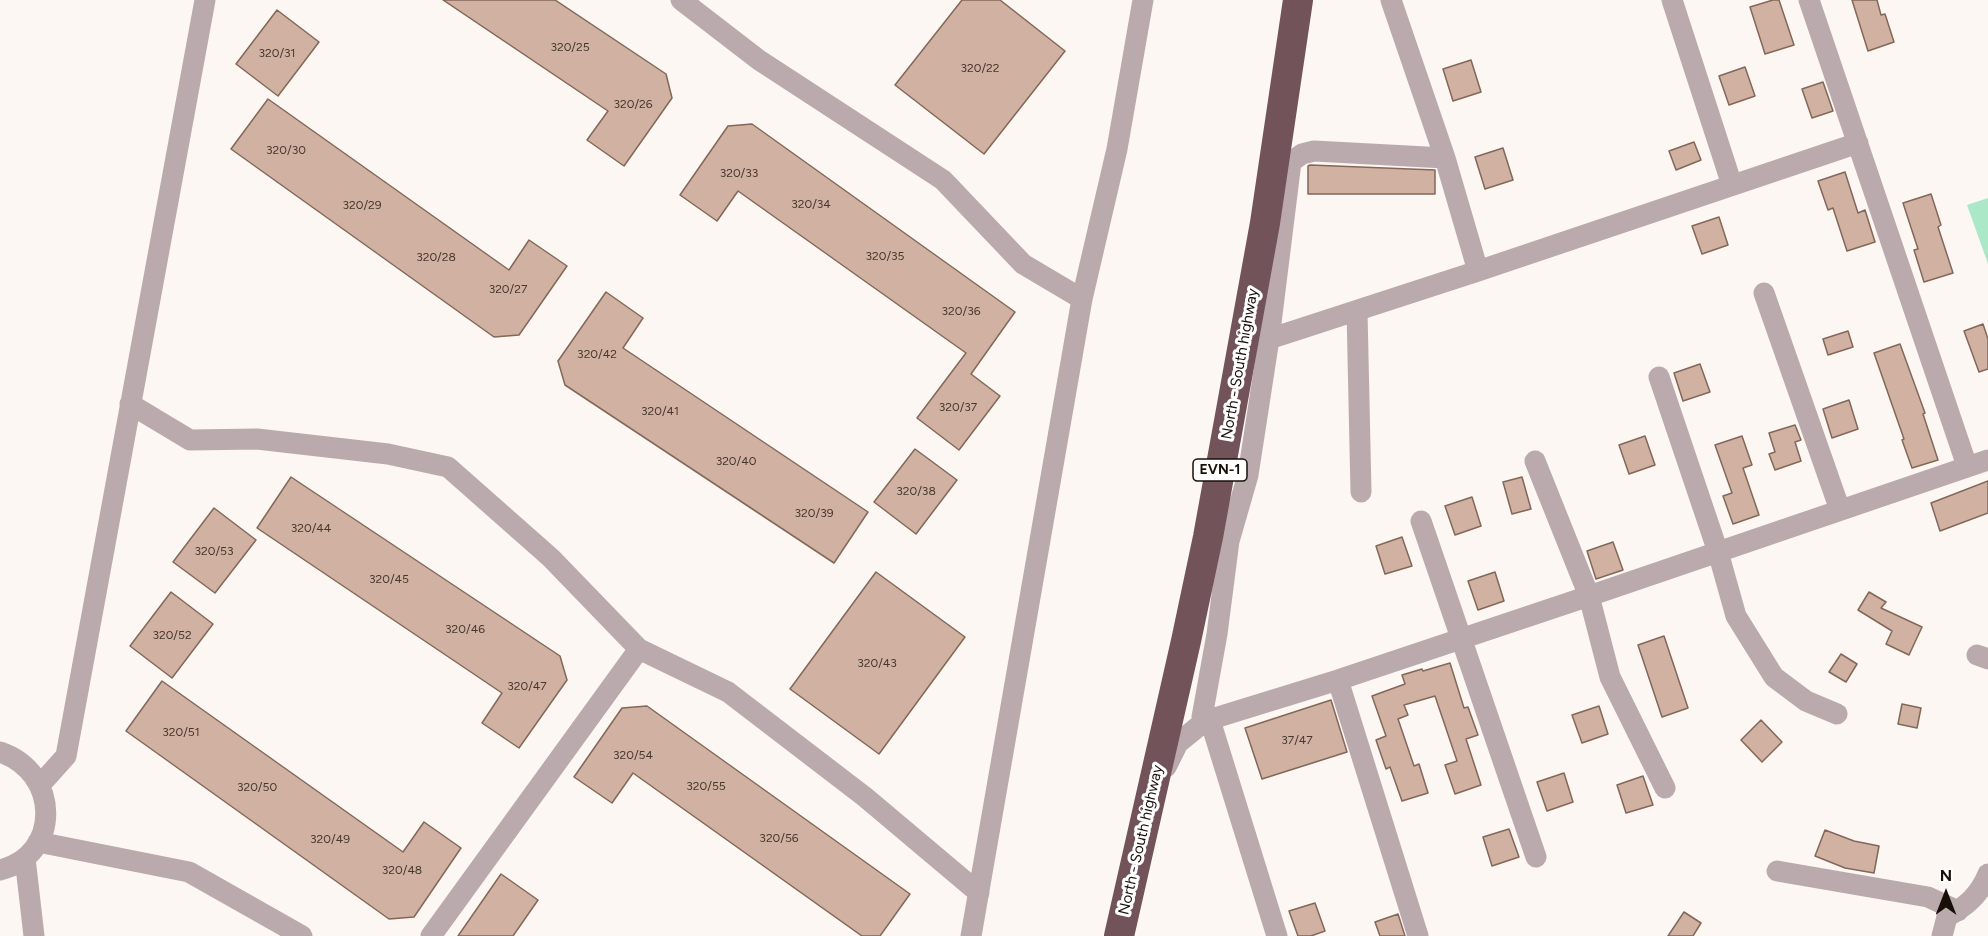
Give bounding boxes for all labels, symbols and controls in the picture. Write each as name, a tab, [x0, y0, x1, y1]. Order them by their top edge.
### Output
house number: 320/25	[550, 40, 590, 54]
house number: 320/31	[258, 46, 296, 60]
house number: 320/22	[960, 61, 1000, 75]
house number: 320/26	[613, 97, 653, 111]
house number: 320/30	[266, 143, 306, 157]
house number: 320/33	[720, 166, 758, 180]
house number: 320/34	[791, 197, 831, 211]
house number: 320/29	[342, 198, 382, 212]
house number: 320/35	[865, 249, 905, 263]
house number: 320/28	[416, 250, 456, 264]
house number: 320/27	[489, 282, 527, 296]
street label: North - South highway	[1218, 287, 1262, 441]
house number: 320/36	[942, 304, 980, 318]
house number: 320/42	[577, 347, 617, 361]
house number: 320/37	[939, 400, 977, 414]
house number: 320/41	[641, 404, 679, 418]
house number: 320/40	[716, 454, 756, 468]
road number: EVN-1	[1193, 459, 1247, 481]
house number: 320/38	[896, 484, 936, 498]
house number: 320/39	[795, 506, 833, 520]
house number: 320/44	[291, 521, 331, 535]
house number: 320/53	[194, 544, 234, 558]
house number: 320/45	[369, 572, 409, 586]
house number: 320/46	[445, 622, 485, 636]
house number: 320/52	[152, 628, 192, 642]
house number: 320/43	[857, 656, 897, 670]
house number: 320/47	[507, 679, 547, 693]
house number: 320/51	[162, 725, 200, 739]
house number: 37/47	[1281, 733, 1313, 747]
house number: 320/54	[613, 748, 653, 762]
street label: North - South highway	[1115, 763, 1167, 917]
house number: 320/55	[686, 779, 726, 793]
house number: 320/50	[237, 780, 277, 794]
house number: 320/56	[759, 831, 799, 845]
house number: 320/49	[310, 832, 350, 846]
house number: 320/48	[382, 863, 422, 877]
north arrow	[1916, 864, 1976, 924]
text: N	[1940, 866, 1952, 885]

